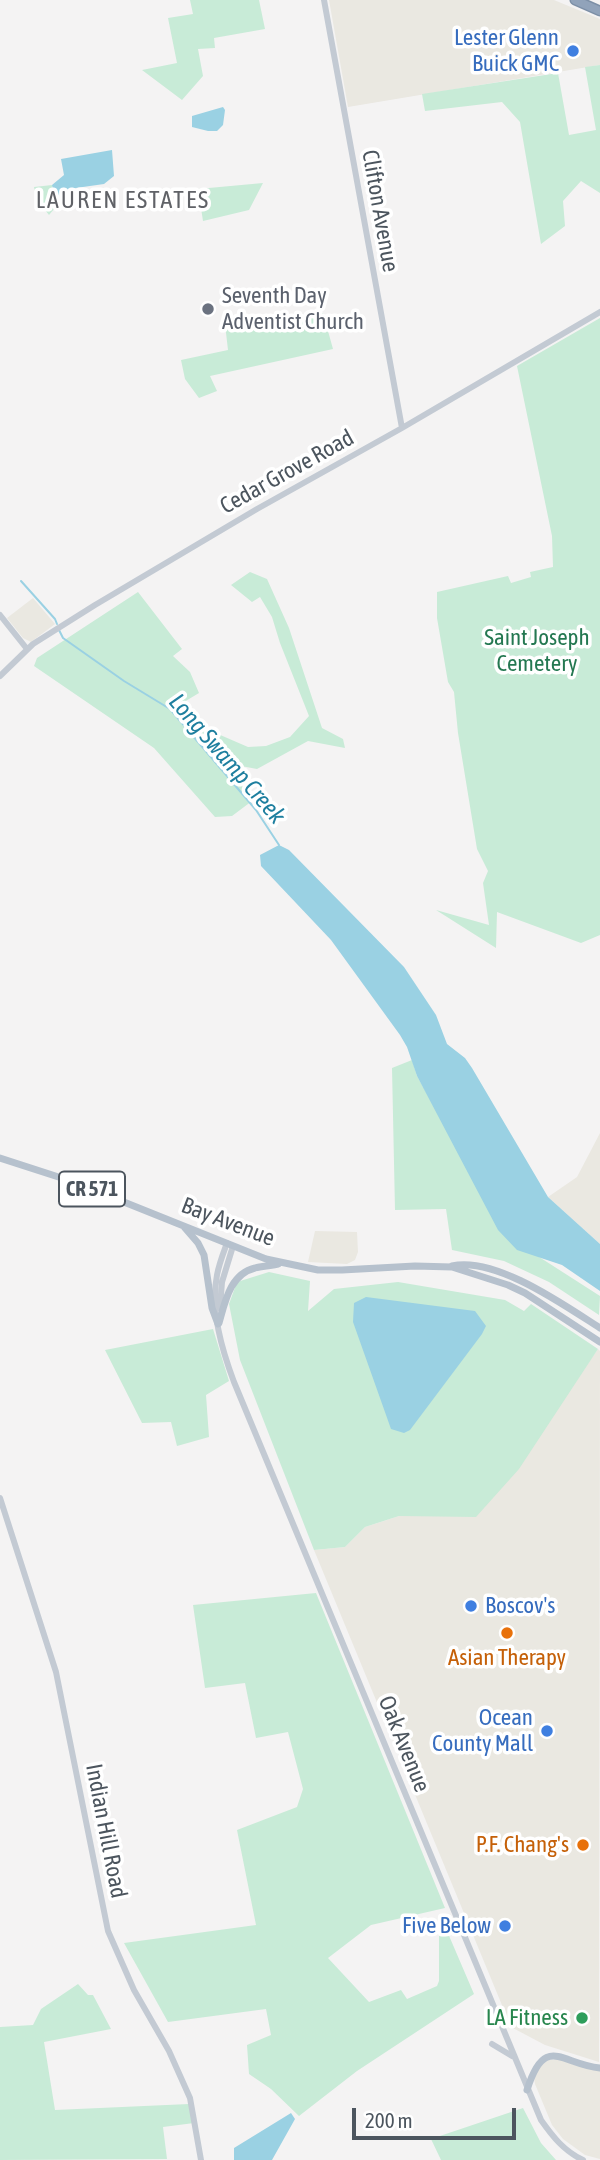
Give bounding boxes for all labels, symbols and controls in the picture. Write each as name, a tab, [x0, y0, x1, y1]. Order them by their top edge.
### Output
place label: Lester Glenn Buick GMC	[454, 24, 559, 78]
marker: Lester Glenn Buick GMC	[565, 43, 581, 59]
street label: Clifton Avenue	[356, 148, 404, 274]
district label: LAUREN ESTATES	[38, 186, 208, 214]
place label: Seventh Day Adventist Church	[222, 282, 364, 336]
marker: Seventh Day Adventist Church	[200, 301, 216, 317]
street label: Cedar Grove Road	[215, 424, 359, 520]
park label: Saint Joseph Cemetery	[484, 624, 590, 678]
water label: Long Swamp Creek	[163, 688, 291, 830]
road number: CR 571	[59, 1172, 125, 1206]
street label: Bay Avenue	[177, 1192, 279, 1252]
place label: Boscov's	[485, 1592, 555, 1620]
marker: Boscov's	[463, 1598, 479, 1614]
marker: Asian Therapy	[499, 1625, 515, 1641]
place label: Asian Therapy	[448, 1644, 566, 1672]
street label: Oak Avenue	[372, 1692, 436, 1796]
place label: Ocean County Mall	[432, 1704, 533, 1758]
marker: Ocean County Mall	[539, 1723, 555, 1739]
street label: Indian Hill Road	[79, 1762, 133, 1900]
place label: P.F. Chang's	[476, 1831, 569, 1859]
marker: P.F. Chang's	[575, 1837, 591, 1853]
place label: Five Below	[402, 1912, 491, 1940]
marker: Five Below	[497, 1918, 513, 1934]
place label: LA Fitness	[486, 2004, 568, 2032]
marker: LA Fitness	[574, 2010, 590, 2026]
scale bar	[355, 2094, 520, 2138]
text: 200 m	[365, 2108, 413, 2132]

